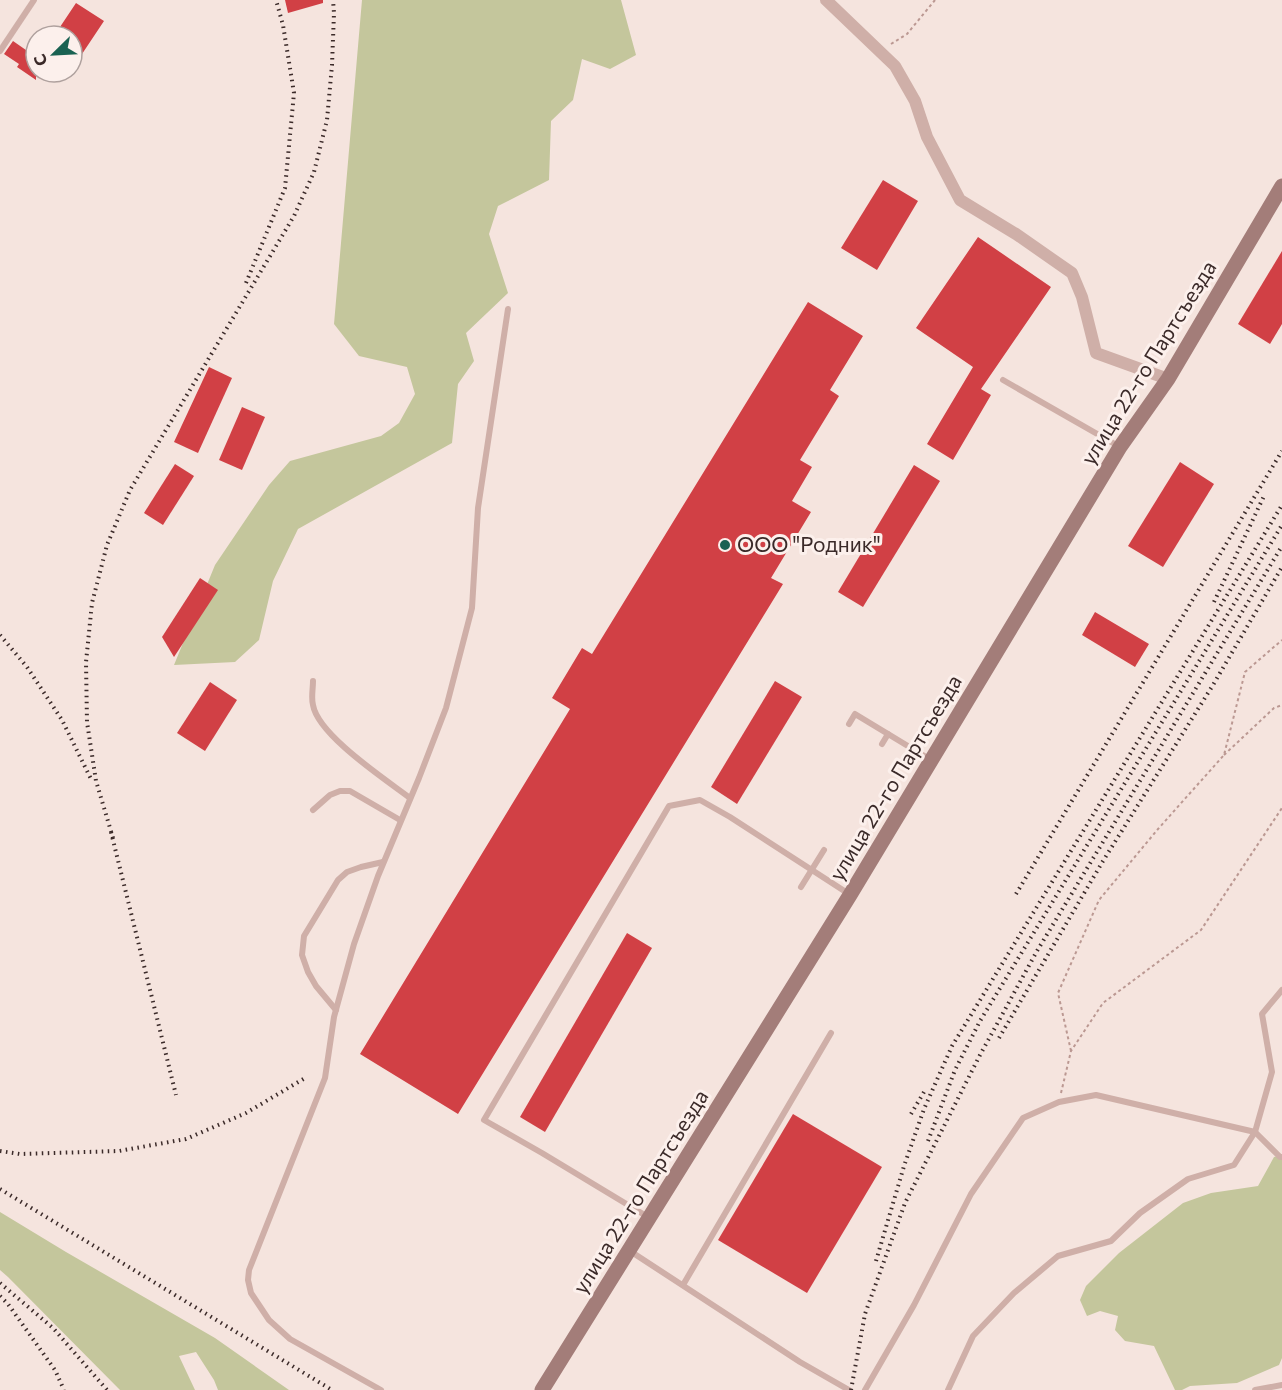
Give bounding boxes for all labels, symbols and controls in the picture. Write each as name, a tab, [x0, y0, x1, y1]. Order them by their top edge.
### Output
north arrow	[24, 24, 84, 84]
text: С	[29, 51, 51, 69]
street label: улица 22-го Партсъезда	[1075, 256, 1221, 469]
place label: ООО "Родник"	[737, 531, 881, 556]
marker: ООО "Родник"	[718, 538, 732, 552]
street label: улица 22-го Партсъезда	[823, 670, 966, 885]
street label: улица 22-го Партсъезда	[567, 1085, 713, 1298]

